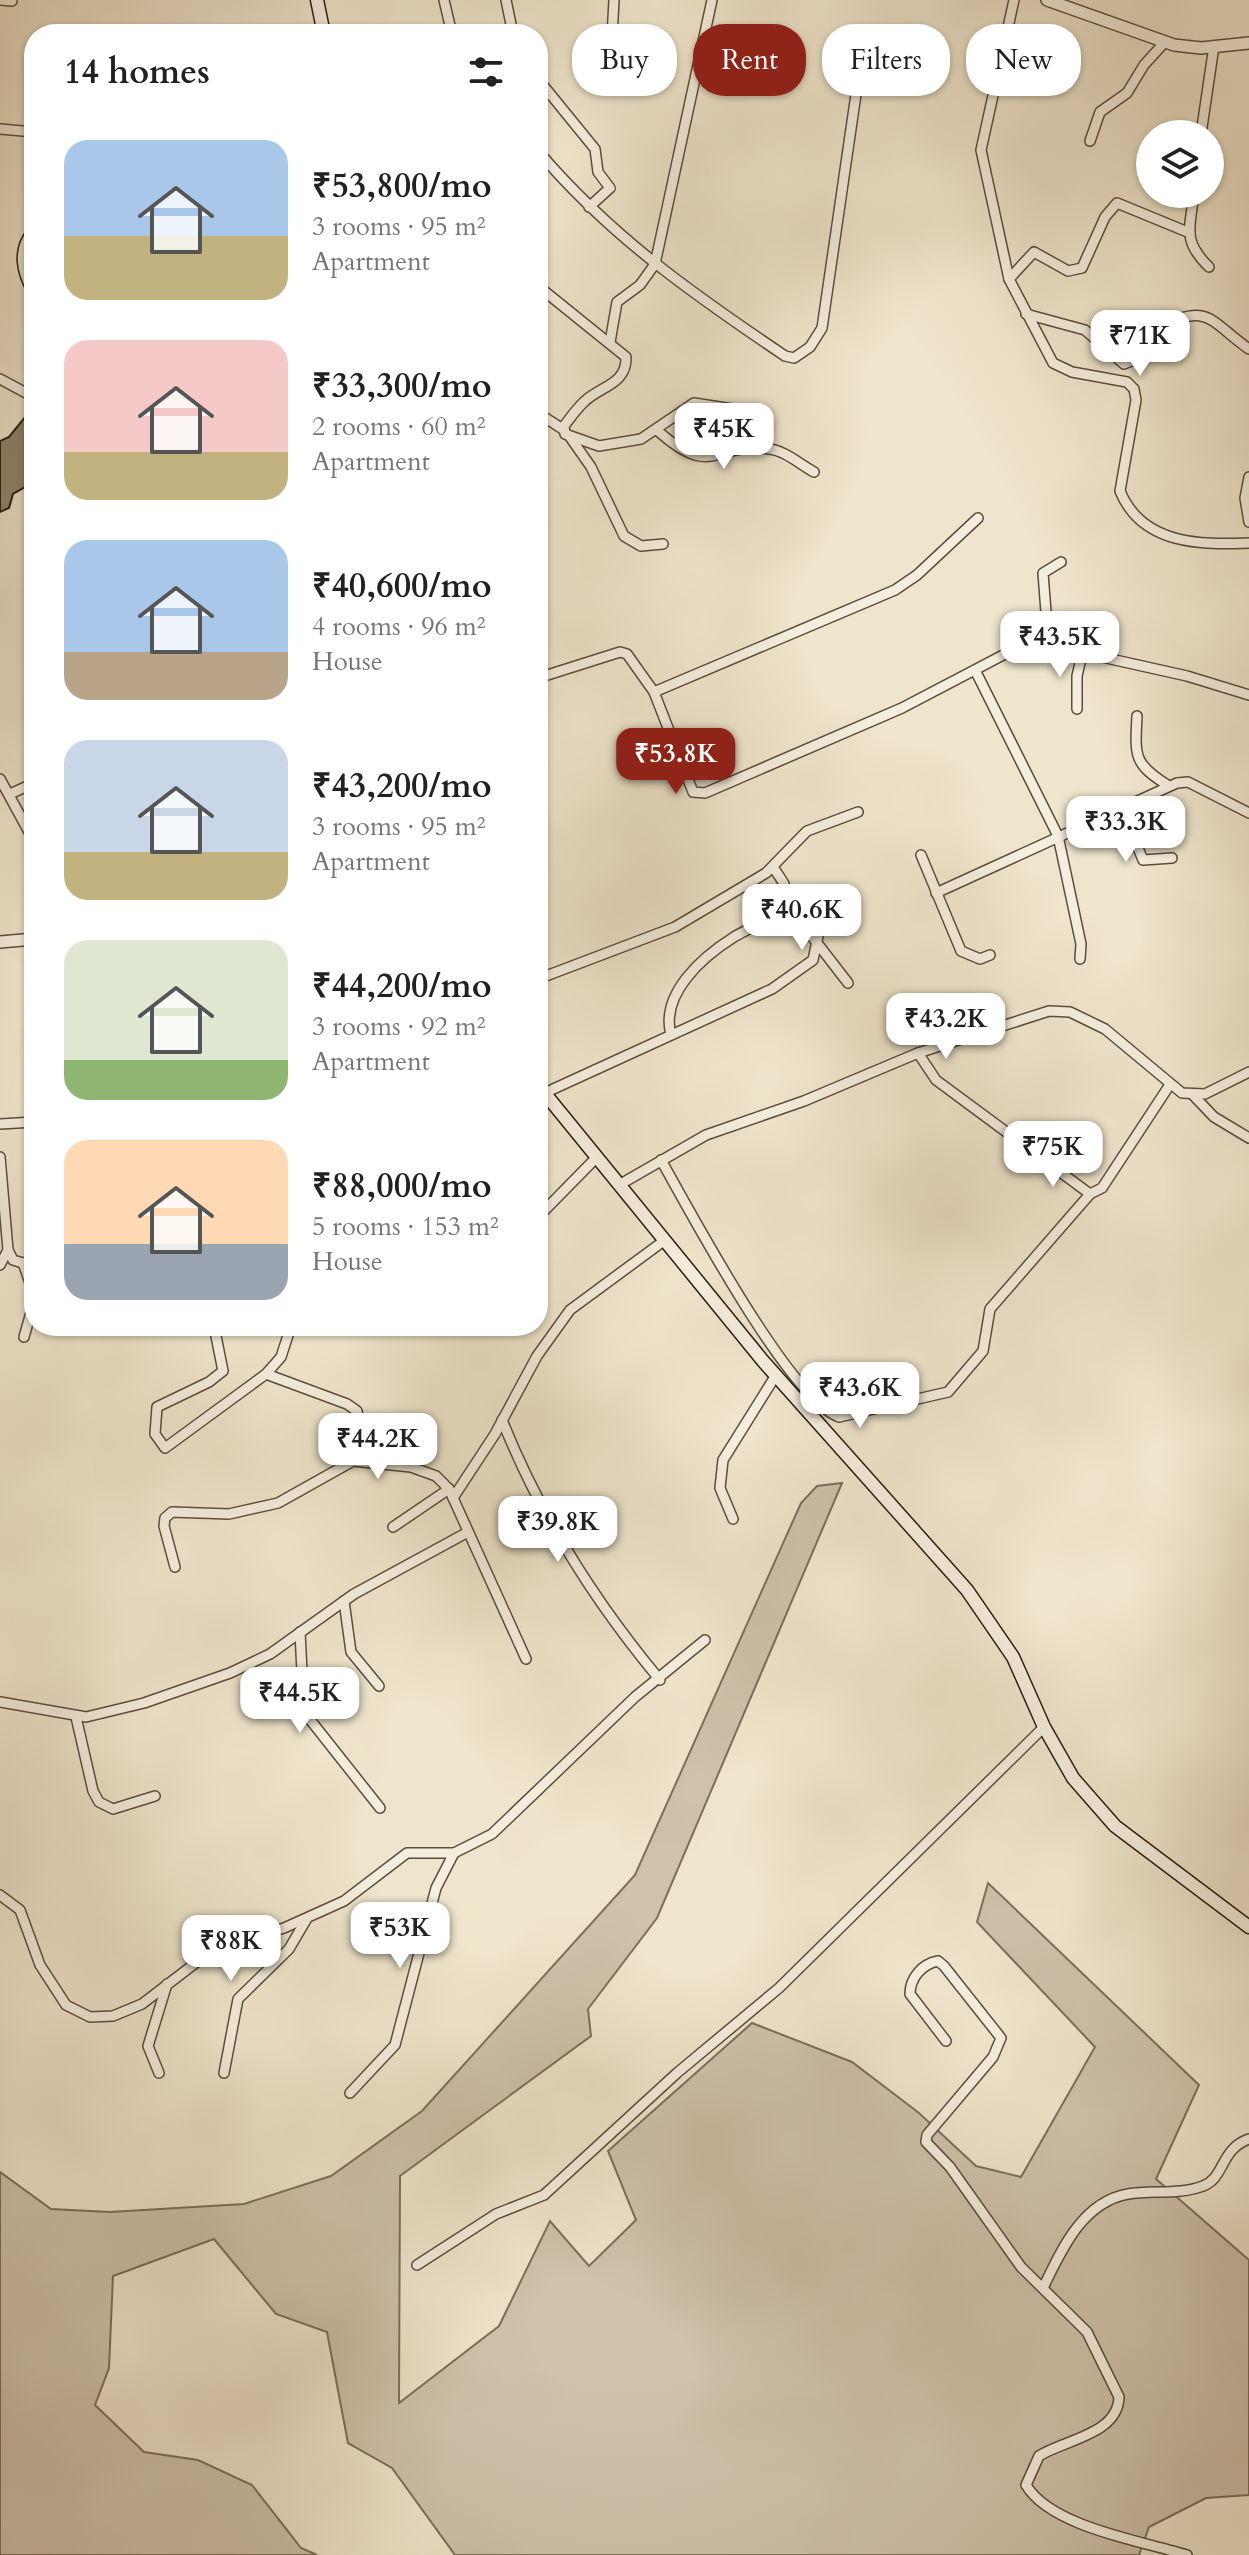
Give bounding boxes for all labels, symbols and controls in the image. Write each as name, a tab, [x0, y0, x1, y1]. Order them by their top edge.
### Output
chip: Buy	[572, 24, 677, 96]
chip: Rent	[693, 24, 806, 96]
chip: Filters	[822, 24, 950, 96]
chip: New	[966, 24, 1081, 96]
text: 14 homes	[64, 49, 210, 95]
icon: filters	[464, 50, 508, 94]
map controls	[1136, 120, 1224, 208]
button: layers	[1136, 120, 1224, 208]
text: ₹53,800/mo	[312, 163, 492, 209]
icon: home	[128, 172, 224, 268]
text: 3 rooms · 95 m²	[312, 209, 485, 244]
text: Apartment	[312, 244, 430, 279]
pin: ₹71K	[1093, 310, 1187, 378]
text: ₹71K	[1109, 318, 1171, 353]
text: ₹33,300/mo	[312, 363, 492, 409]
icon: home	[128, 372, 224, 468]
pin: ₹45K	[677, 403, 771, 471]
text: 2 rooms · 60 m²	[312, 409, 485, 444]
text: ₹45K	[693, 411, 755, 446]
text: Apartment	[312, 444, 430, 479]
text: ₹40,600/mo	[312, 563, 492, 609]
icon: home	[128, 572, 224, 668]
text: 4 rooms · 96 m²	[312, 609, 485, 644]
pin: ₹43.5K	[995, 611, 1125, 679]
text: ₹43.5K	[1018, 619, 1102, 654]
text: House	[312, 644, 383, 679]
pin: ₹53.8K	[611, 728, 741, 796]
text: ₹53.8K	[634, 736, 718, 771]
text: ₹43,200/mo	[312, 763, 492, 809]
icon: home	[128, 772, 224, 868]
pin: ₹33.3K	[1061, 796, 1191, 864]
text: ₹33.3K	[1084, 804, 1168, 839]
text: 3 rooms · 95 m²	[312, 809, 485, 844]
text: Apartment	[312, 844, 430, 879]
pin: ₹40.6K	[737, 884, 867, 952]
text: ₹40.6K	[760, 892, 844, 927]
text: ₹44,200/mo	[312, 963, 492, 1009]
icon: home	[128, 972, 224, 1068]
pin: ₹43.2K	[881, 993, 1011, 1061]
text: ₹43.2K	[904, 1001, 988, 1036]
text: 3 rooms · 92 m²	[312, 1009, 485, 1044]
text: Apartment	[312, 1044, 430, 1079]
pin: ₹75K	[1006, 1121, 1100, 1189]
text: ₹75K	[1022, 1129, 1084, 1164]
text: ₹88,000/mo	[312, 1163, 492, 1209]
icon: home	[128, 1172, 224, 1268]
text: 5 rooms · 153 m²	[312, 1209, 499, 1244]
text: House	[312, 1244, 383, 1279]
pin: ₹43.6K	[795, 1362, 925, 1430]
text: ₹43.6K	[818, 1370, 902, 1405]
pin: ₹44.2K	[313, 1413, 443, 1481]
text: ₹44.2K	[336, 1421, 420, 1456]
pin: ₹39.8K	[493, 1496, 623, 1564]
text: ₹39.8K	[516, 1504, 600, 1539]
pin: ₹44.5K	[235, 1667, 365, 1735]
text: ₹44.5K	[258, 1675, 342, 1710]
pin: ₹53K	[353, 1902, 447, 1970]
text: ₹53K	[369, 1910, 431, 1945]
pin: ₹88K	[184, 1915, 278, 1983]
text: ₹88K	[200, 1923, 262, 1958]

